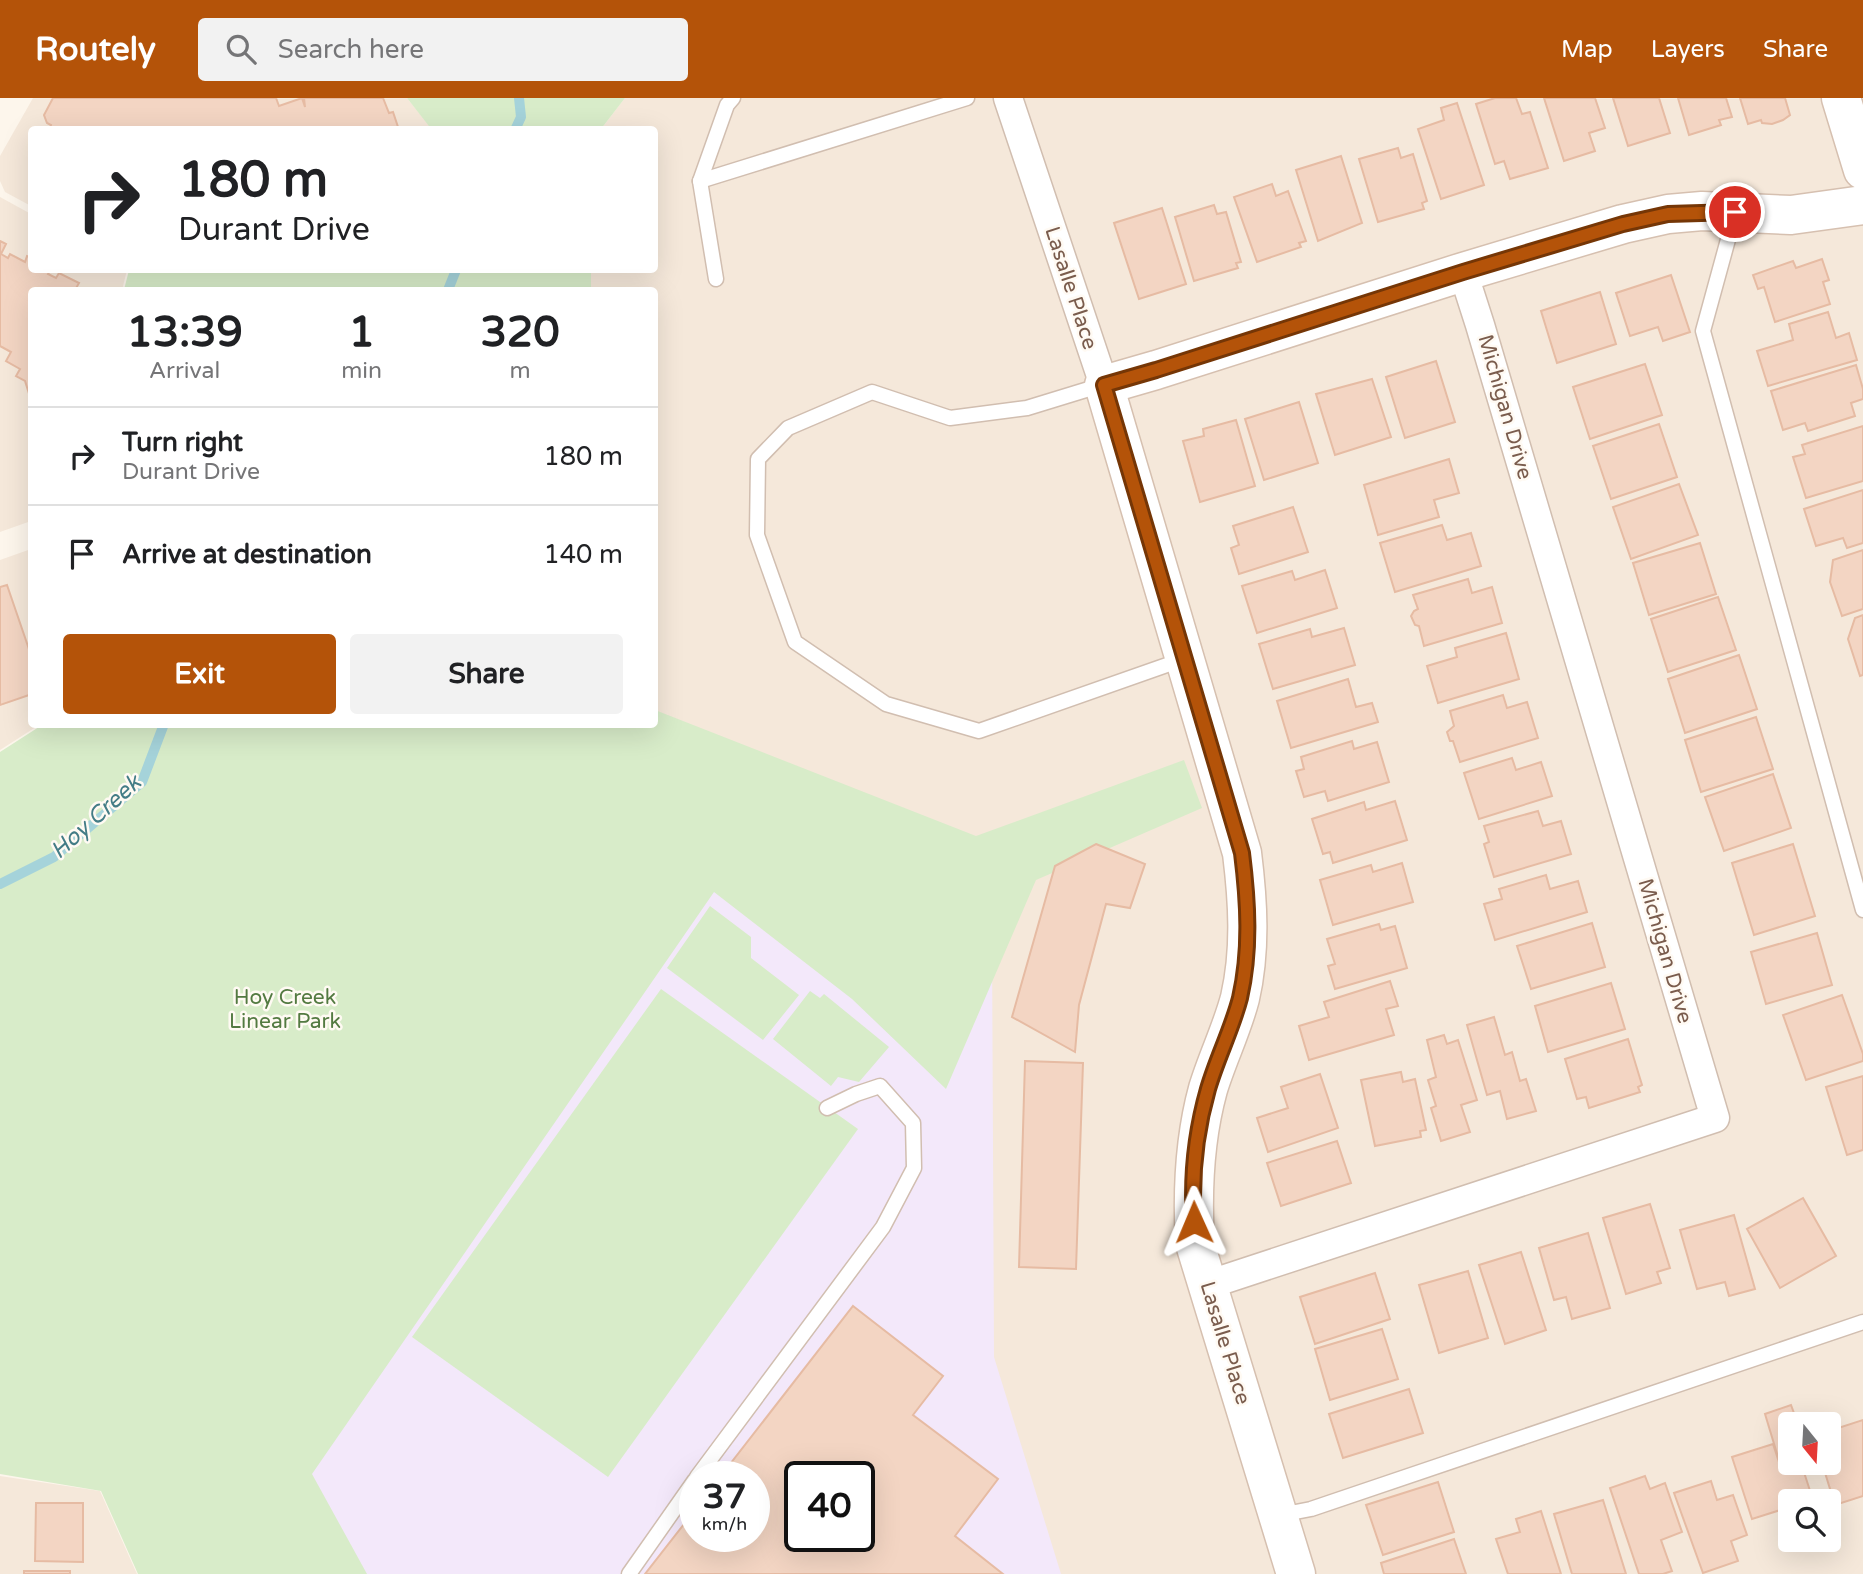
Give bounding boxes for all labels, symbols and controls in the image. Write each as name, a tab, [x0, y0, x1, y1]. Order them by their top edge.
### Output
search box	[198, 18, 688, 81]
text: Routely	[35, 30, 156, 69]
icon: search	[222, 30, 260, 68]
text: Search here	[278, 34, 424, 65]
text: Map	[1561, 35, 1613, 64]
text: Layers	[1651, 35, 1725, 64]
text: Share	[1763, 35, 1828, 64]
text: 180 m	[178, 151, 328, 210]
icon: right	[63, 154, 154, 245]
pin	[1705, 182, 1765, 242]
icon: arrive	[1716, 193, 1754, 231]
text: Durant Drive	[178, 211, 370, 249]
street label: Lasalle Place	[1039, 223, 1103, 353]
text: 13:39	[126, 307, 243, 358]
text: 1	[348, 307, 375, 358]
text: 320	[480, 307, 560, 358]
street label: Michigan Drive	[1472, 332, 1538, 482]
text: Arrival	[149, 357, 220, 385]
text: min	[341, 357, 382, 385]
text: m	[509, 357, 531, 385]
text: Turn right	[122, 427, 243, 458]
icon: right	[63, 437, 101, 475]
text: 180 m	[543, 441, 623, 472]
text: Durant Drive	[122, 458, 260, 486]
icon: arrive	[63, 535, 101, 573]
text: Arrive at destination	[122, 539, 372, 570]
text: 140 m	[543, 539, 623, 570]
button: Exit	[63, 634, 336, 714]
button: Share	[350, 634, 623, 714]
water label: Hoy Creek	[45, 768, 148, 865]
street label: Michigan Drive	[1632, 876, 1698, 1026]
park label: Hoy Creek Linear Park	[229, 985, 341, 1034]
position arrow	[1157, 1185, 1231, 1259]
street label: Lasalle Place	[1194, 1278, 1256, 1408]
north arrow	[1778, 1412, 1841, 1475]
map controls	[1778, 1412, 1841, 1552]
speed limit sign: 40	[784, 1461, 875, 1552]
text: 37	[703, 1476, 746, 1518]
button: search	[1778, 1489, 1841, 1552]
text: km/h	[702, 1513, 747, 1535]

